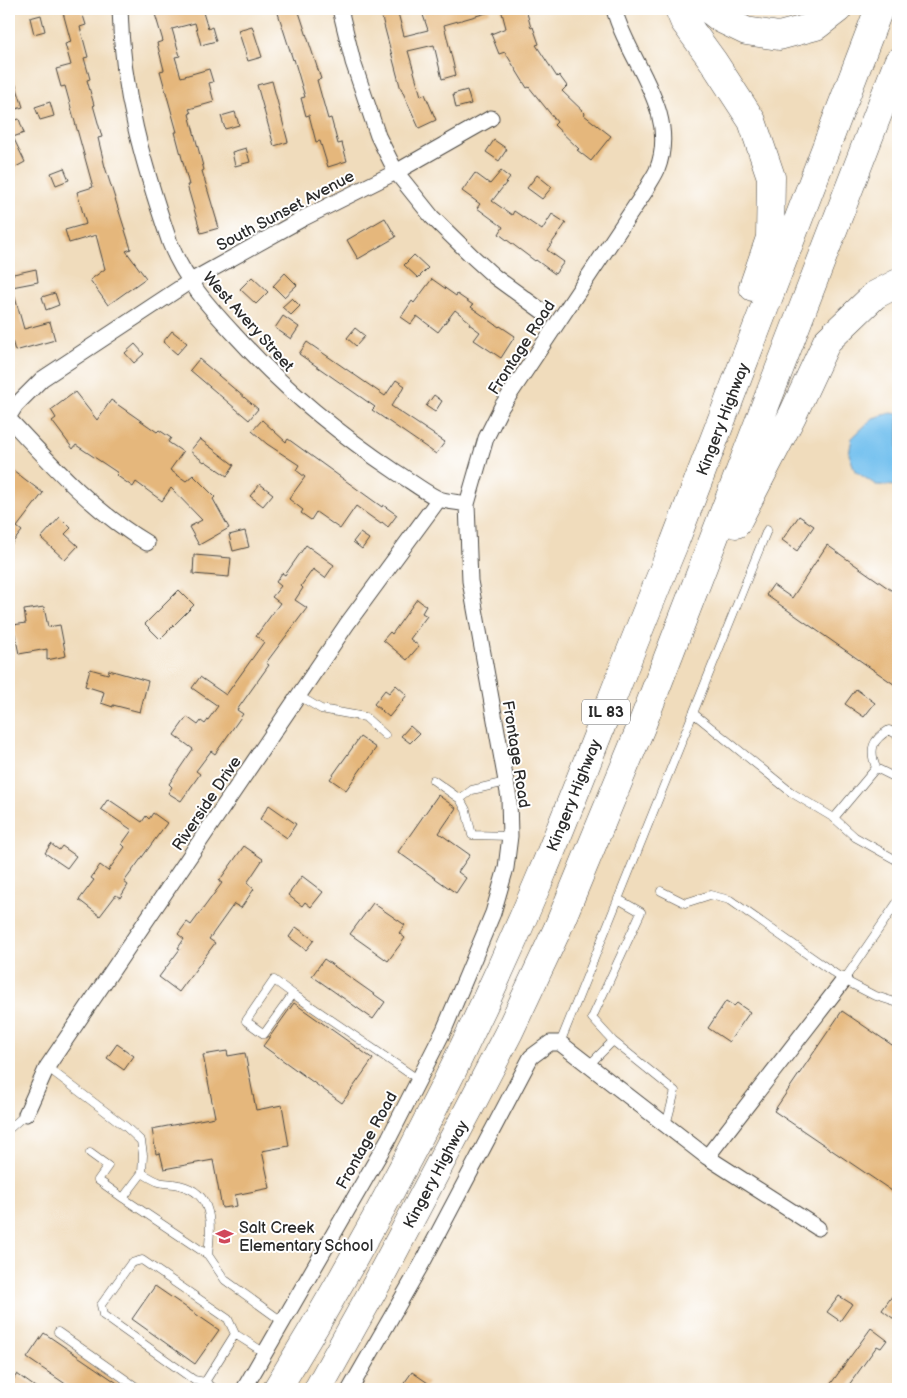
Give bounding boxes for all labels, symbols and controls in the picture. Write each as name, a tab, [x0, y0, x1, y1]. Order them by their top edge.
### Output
street label: South Sunset Avenue	[214, 167, 358, 256]
street label: West Avery Street	[198, 268, 298, 376]
street label: Frontage Road	[485, 297, 560, 398]
street label: Kingery Highway	[693, 360, 754, 479]
street label: Frontage Road	[498, 699, 533, 809]
road number: IL 83	[582, 700, 630, 724]
street label: Kingery Highway	[543, 736, 606, 854]
street label: Riverside Drive	[169, 753, 246, 855]
street label: Frontage Road	[333, 1089, 402, 1193]
street label: Kingery Highway	[400, 1117, 473, 1232]
place label: Salt Creek Elementary School	[239, 1219, 373, 1256]
school or university icon: Salt Creek Elementary School	[215, 1226, 235, 1246]

